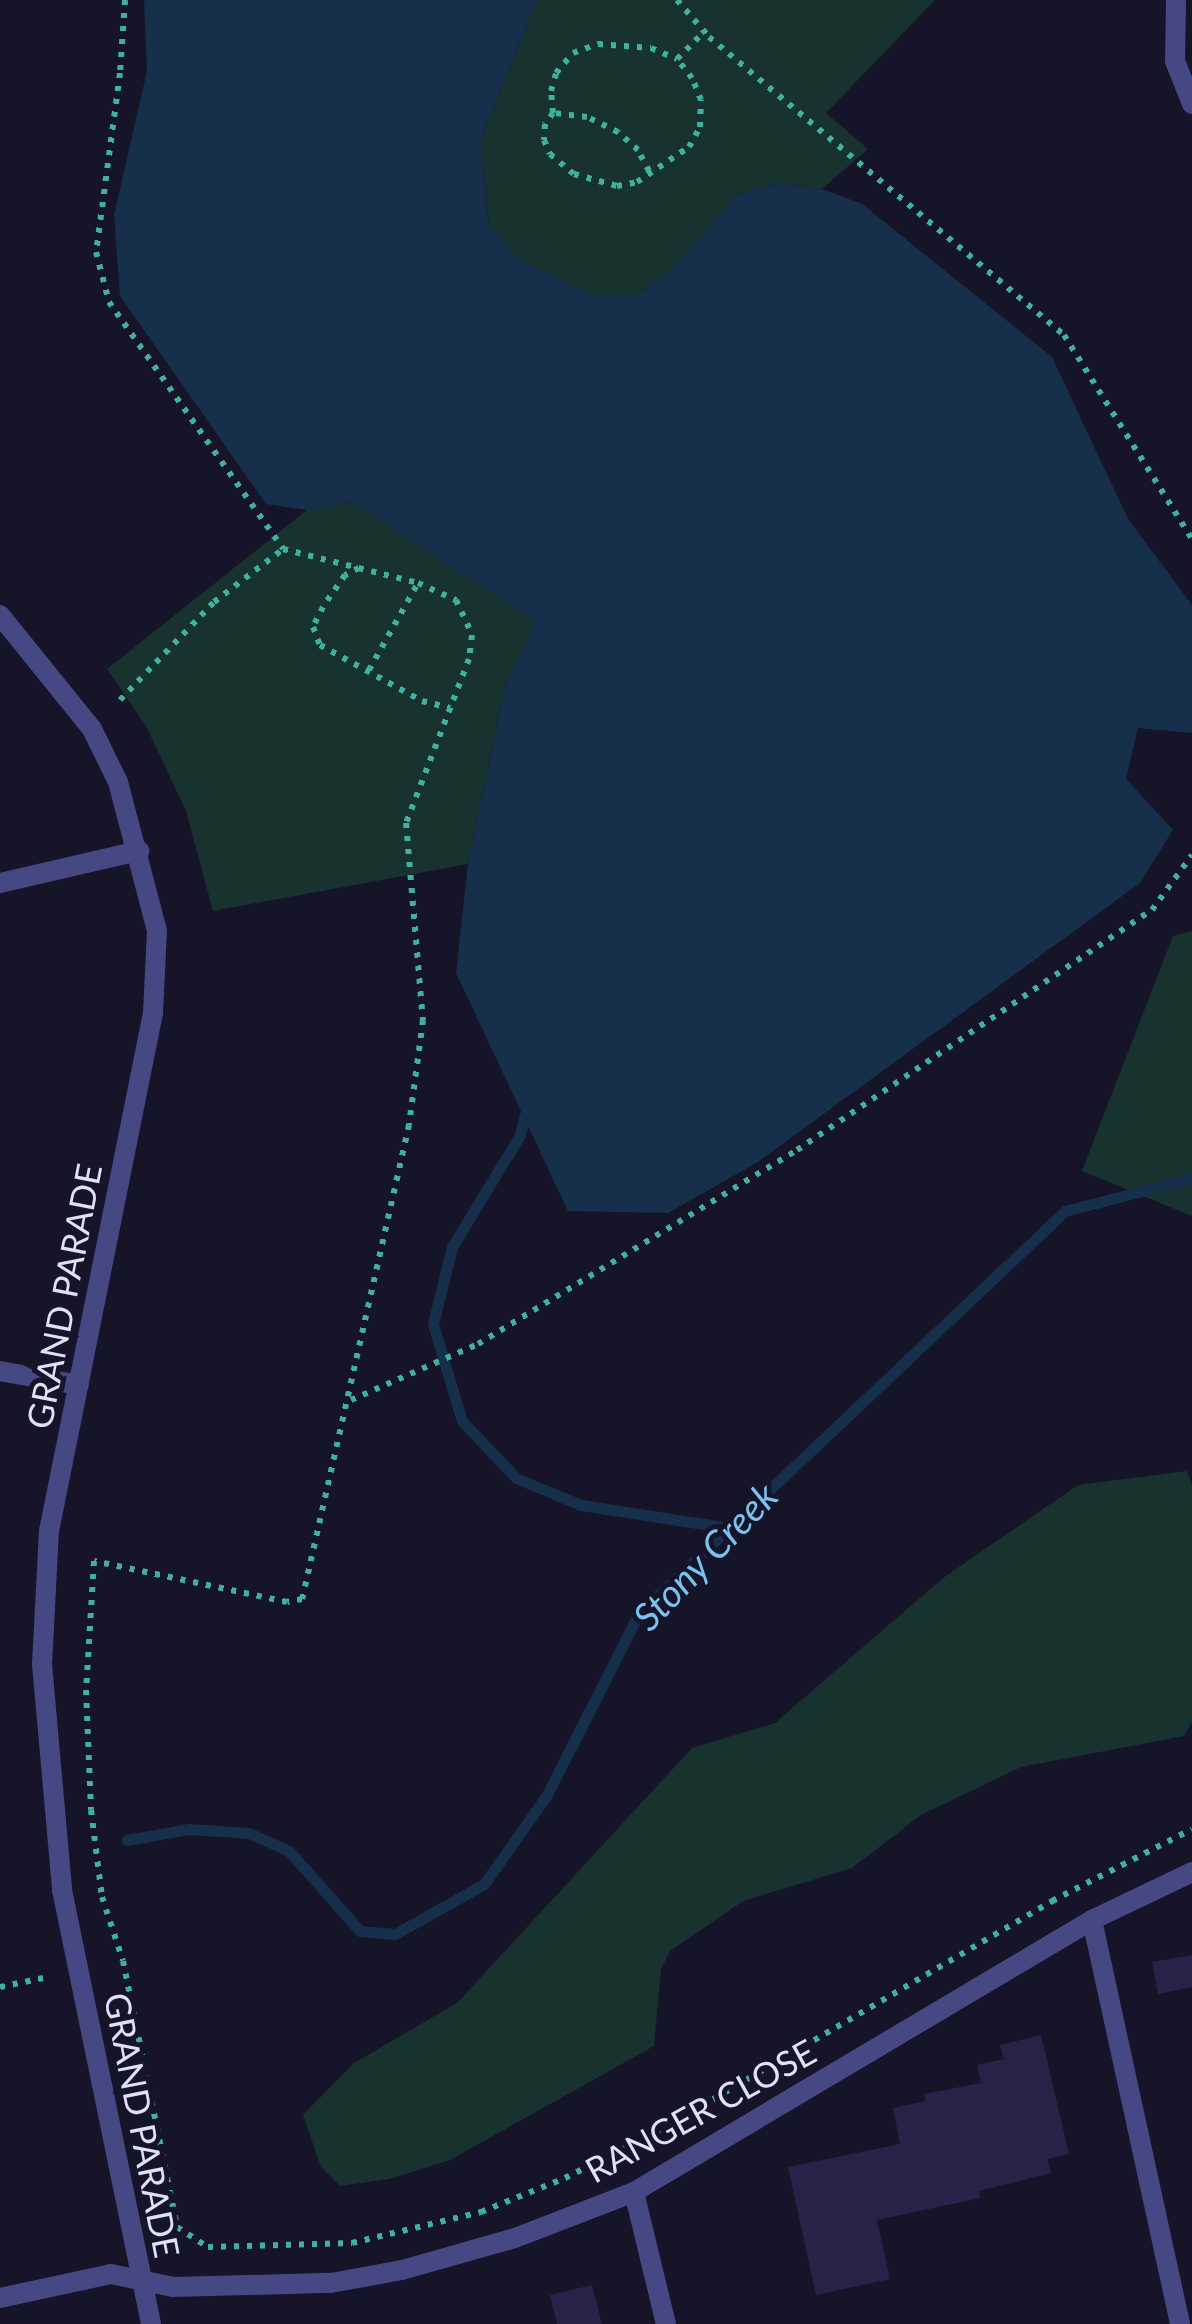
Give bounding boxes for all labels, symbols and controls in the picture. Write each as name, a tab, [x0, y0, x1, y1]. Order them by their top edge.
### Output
street label: GRAND PARADE	[17, 1160, 109, 1432]
water label: Stony Creek	[623, 1472, 787, 1640]
street label: GRAND PARADE	[97, 1989, 189, 2261]
street label: RANGER CLOSE	[578, 2029, 822, 2191]

